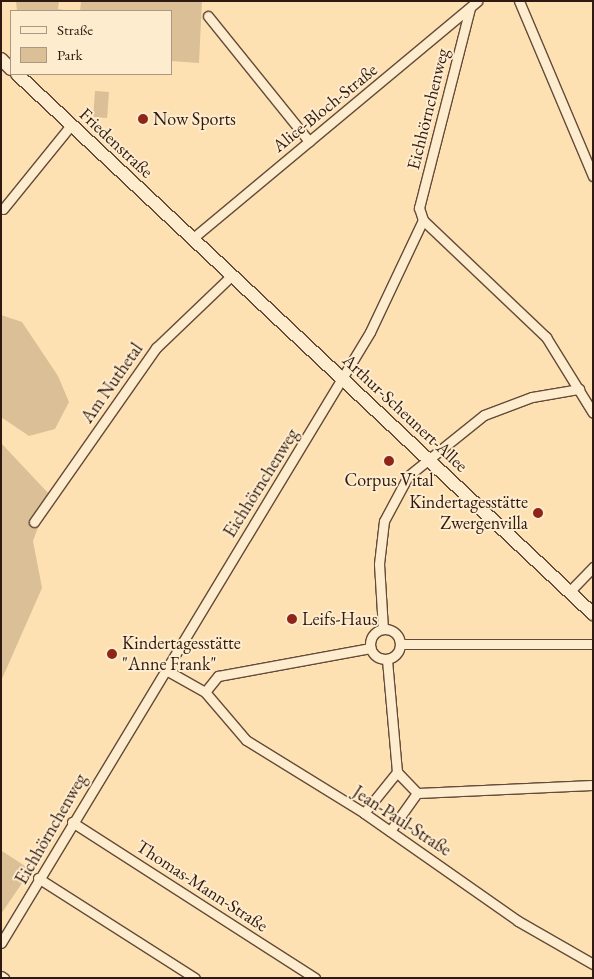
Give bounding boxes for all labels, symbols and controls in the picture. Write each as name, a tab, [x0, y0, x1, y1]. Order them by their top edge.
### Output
legend	[10, 10, 172, 75]
text: Straße	[57, 20, 93, 39]
text: Park	[57, 45, 83, 64]
street label: Eichhörnchenweg	[402, 46, 454, 172]
street label: Alice-Bloch-Straße	[268, 59, 382, 157]
street label: Friedenstraße	[75, 103, 157, 183]
place label: Now Sports	[153, 108, 236, 130]
marker: Now Sports	[137, 113, 149, 125]
street label: Am Nuthetal	[77, 339, 147, 427]
street label: Arthur-Scheunert-Allee	[338, 349, 472, 477]
street label: Eichhörnchenweg	[219, 425, 303, 541]
marker: Corpus Vital	[383, 455, 395, 467]
place label: Corpus Vital	[344, 469, 434, 491]
place label: Kindertagesstätte Zwergenvilla	[409, 492, 528, 534]
marker: Kindertagesstätte Zwergenvilla	[532, 507, 544, 519]
place label: Leifs-Haus	[302, 608, 377, 630]
marker: Leifs-Haus	[286, 613, 298, 625]
place label: Kindertagesstätte "Anne Frank"	[122, 633, 241, 676]
marker: Kindertagesstätte "Anne Frank"	[106, 648, 118, 660]
street label: Eichhörnchenweg	[11, 770, 91, 888]
street label: Jean-Paul-Straße	[349, 781, 455, 861]
street label: Thomas-Mann-Straße	[132, 835, 272, 937]

